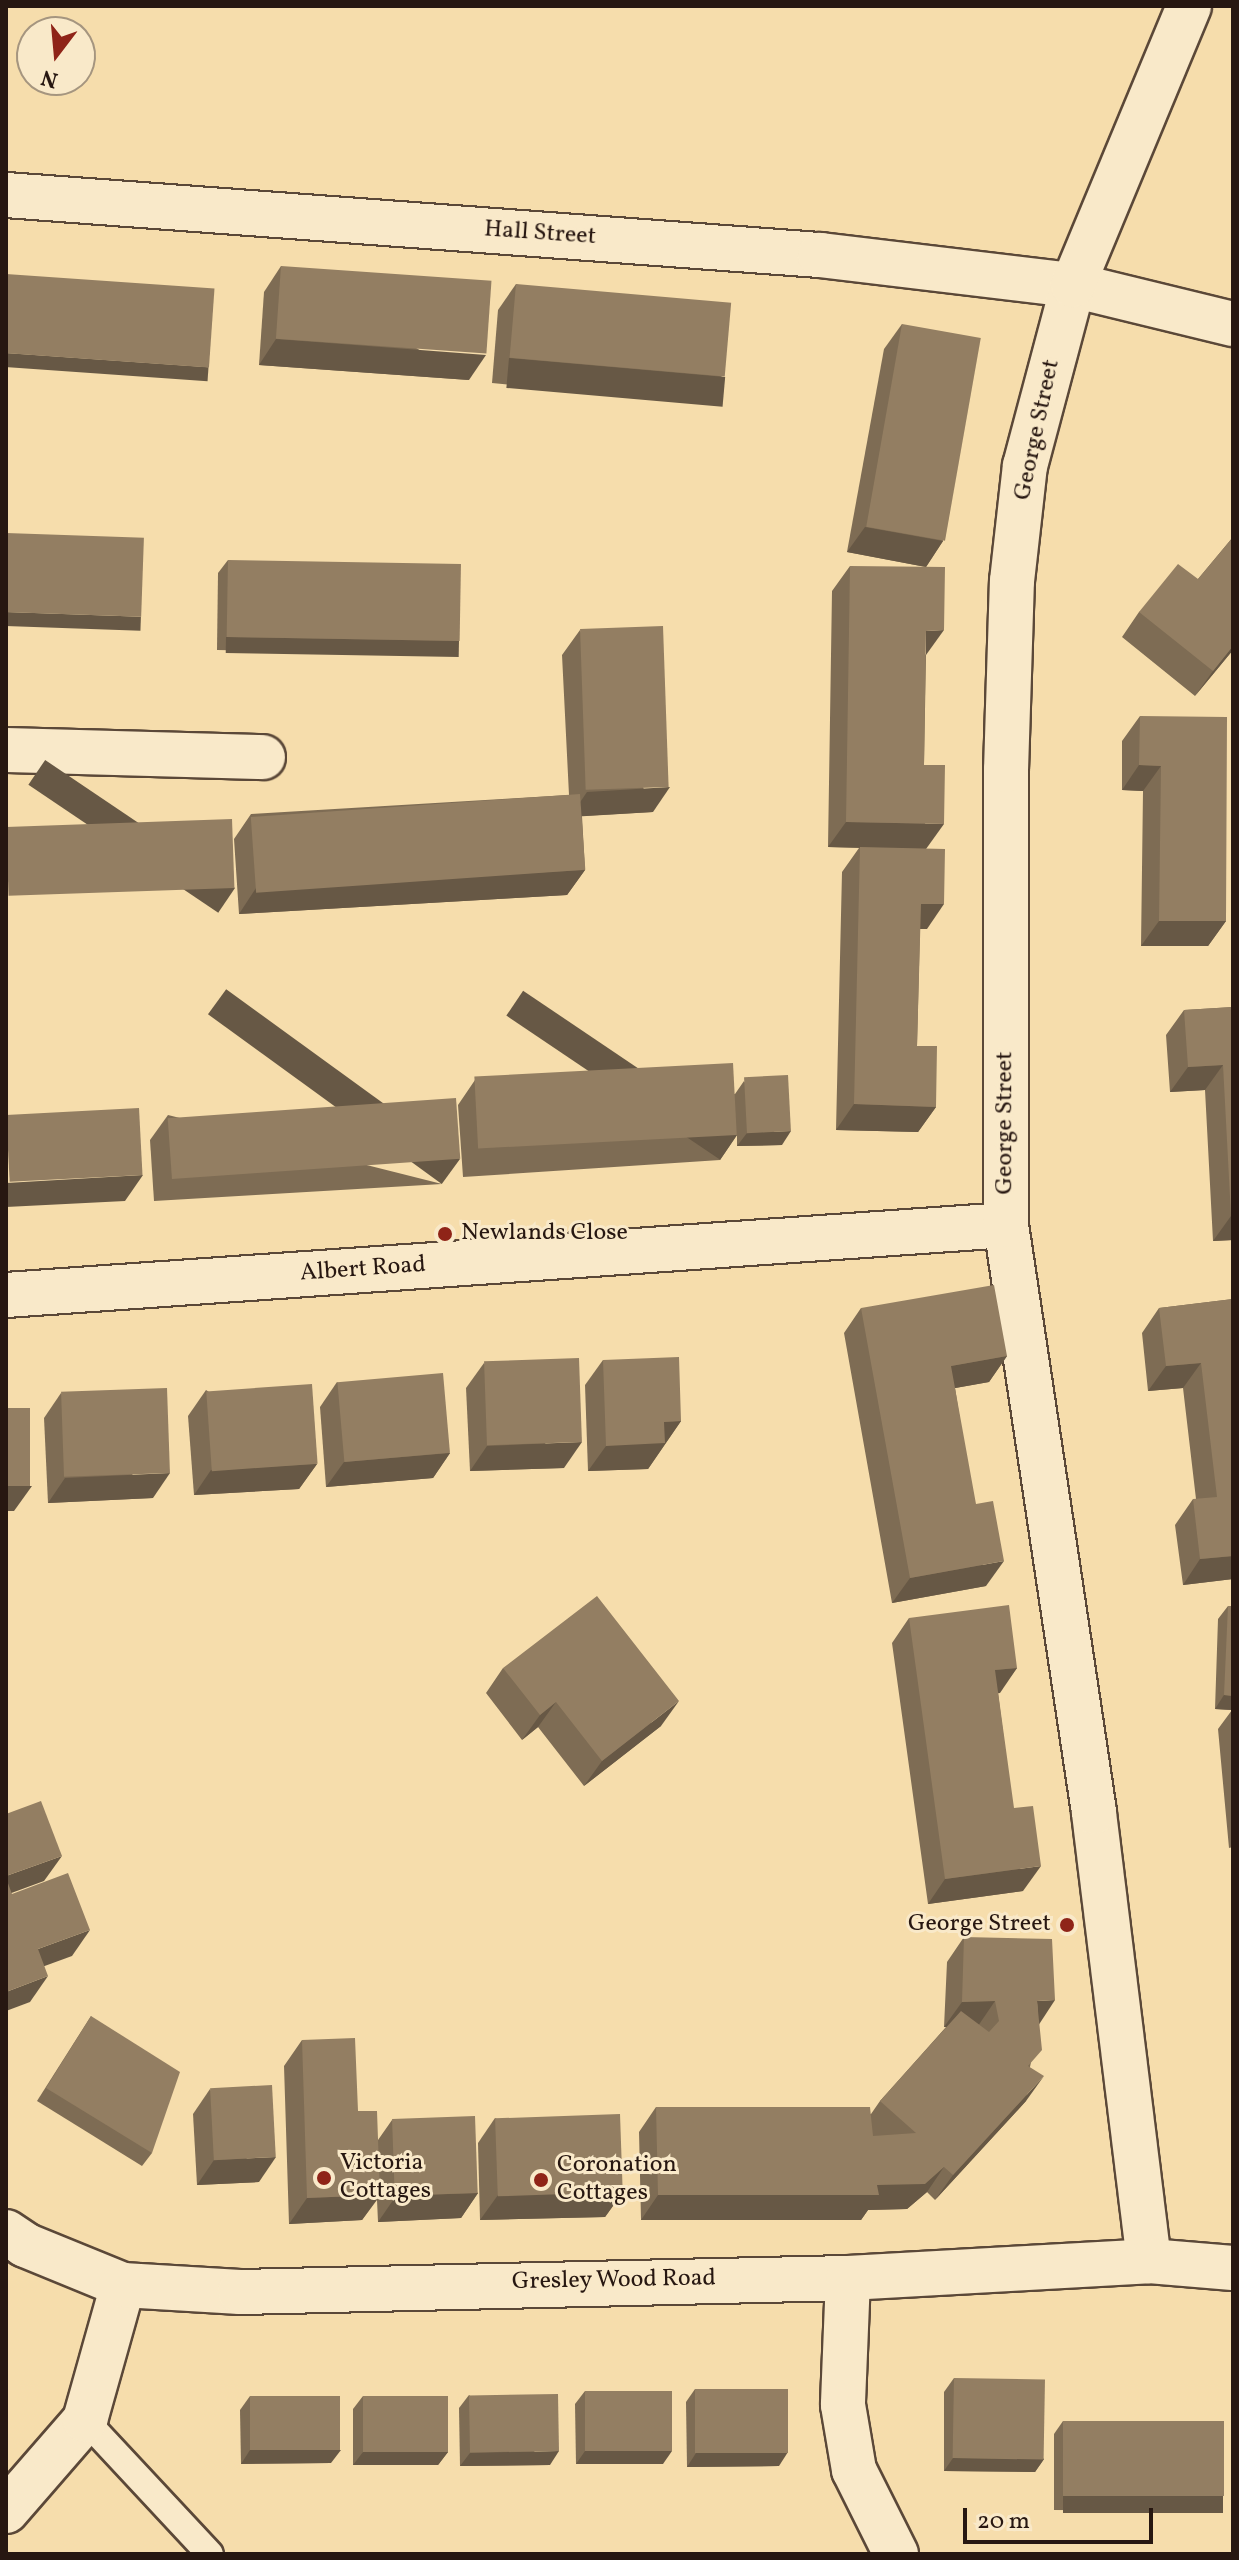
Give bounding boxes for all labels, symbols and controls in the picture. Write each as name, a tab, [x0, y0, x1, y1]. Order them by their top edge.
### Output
north arrow	[16, 16, 96, 96]
text: N	[38, 61, 62, 95]
street label: Hall Street	[483, 216, 597, 252]
street label: George Street	[1009, 357, 1067, 503]
street label: George Street	[992, 1051, 1020, 1195]
place label: Newlands Close	[461, 1220, 628, 1248]
marker: Newlands Close	[436, 1225, 454, 1243]
street label: Albert Road	[299, 1251, 427, 1289]
place label: George Street	[908, 1911, 1051, 1939]
marker: George Street	[1058, 1916, 1076, 1934]
place label: Victoria Cottages	[340, 2150, 431, 2206]
place label: Coronation Cottages	[557, 2152, 677, 2208]
marker: Victoria Cottages	[315, 2169, 333, 2187]
marker: Coronation Cottages	[532, 2171, 550, 2189]
street label: Gresley Wood Road	[511, 2265, 717, 2297]
scale bar	[967, 2492, 1157, 2542]
text: 20 m	[977, 2505, 1030, 2539]

